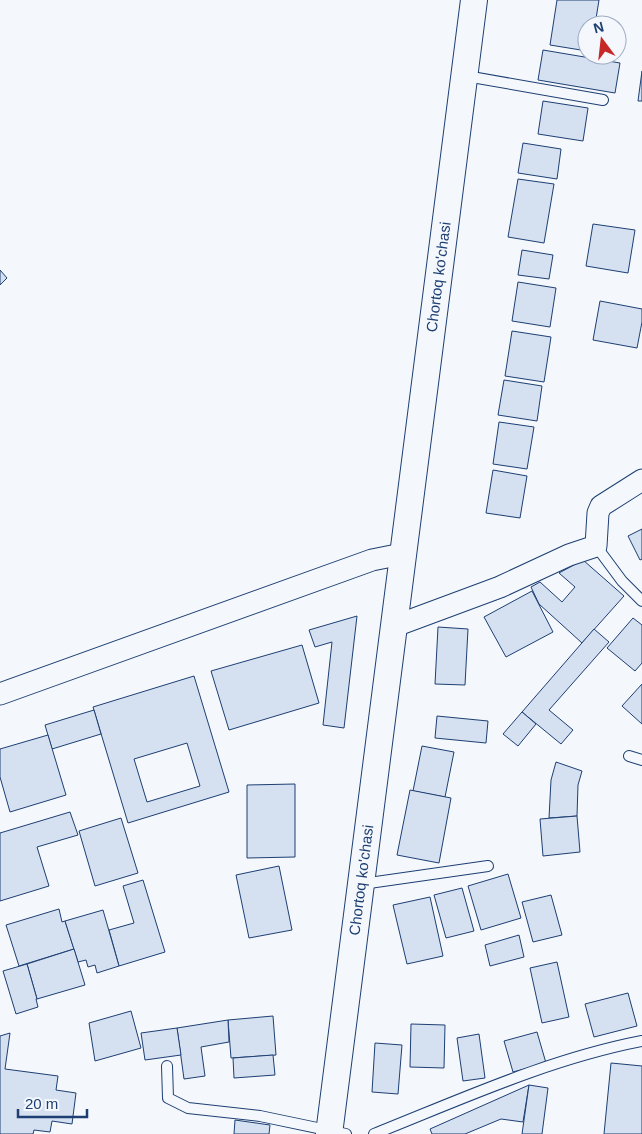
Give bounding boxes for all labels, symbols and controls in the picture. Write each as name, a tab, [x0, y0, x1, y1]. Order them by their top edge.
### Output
north arrow	[577, 15, 627, 65]
text: N	[592, 18, 606, 36]
street label: Chortoq ko'chasi	[423, 221, 454, 333]
street label: Chortoq ko'chasi	[345, 824, 376, 936]
scale bar	[18, 1086, 86, 1118]
text: 20 m	[25, 1095, 58, 1112]

